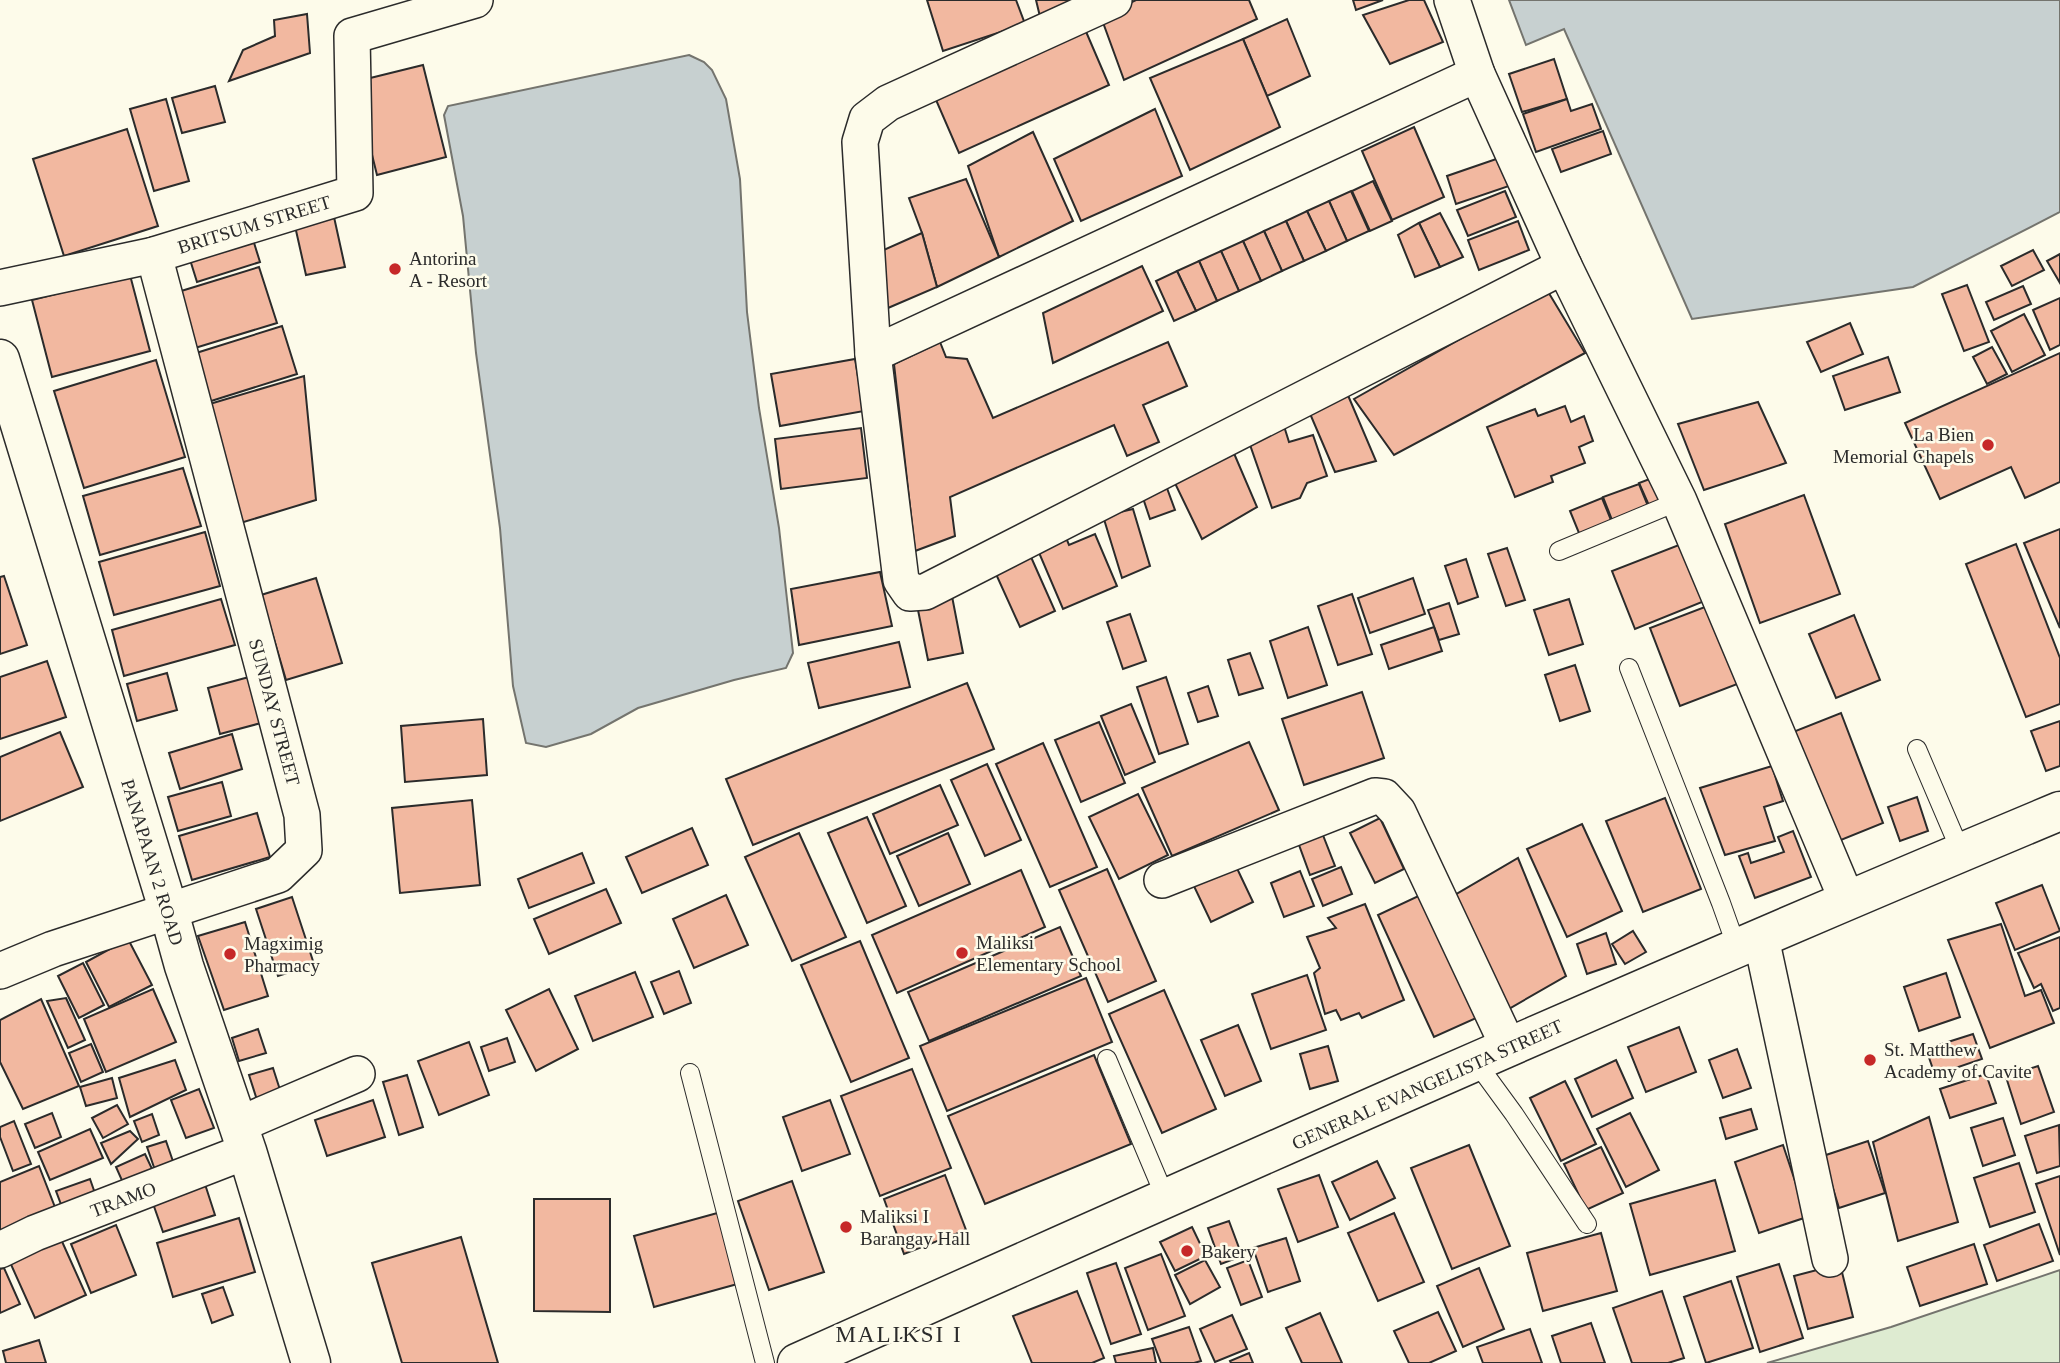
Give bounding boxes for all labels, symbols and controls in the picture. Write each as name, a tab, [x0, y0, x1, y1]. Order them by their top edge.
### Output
street label: BRITSUM STREET	[175, 191, 334, 258]
place label: Antorina A - Resort	[409, 248, 488, 291]
marker: Antorina A - Resort	[387, 261, 403, 277]
place label: La Bien Memorial Chapels	[1833, 424, 1974, 467]
marker: La Bien Memorial Chapels	[1980, 437, 1996, 453]
street label: SUNDAY STREET	[245, 636, 304, 788]
street label: PANAPAAN 2 ROAD	[117, 776, 188, 948]
place label: Maliksi Elementary School	[976, 932, 1121, 975]
place label: Magximig Pharmacy	[244, 933, 324, 976]
marker: Maliksi Elementary School	[954, 945, 970, 961]
marker: Magximig Pharmacy	[222, 946, 238, 962]
street label: GENERAL EVANGELISTA STREET	[1289, 1015, 1566, 1154]
place label: St. Matthew Academy of Cavite	[1884, 1039, 2032, 1082]
marker: St. Matthew Academy of Cavite	[1862, 1052, 1878, 1068]
street label: TRAMO	[87, 1177, 159, 1222]
place label: Maliksi I Barangay Hall	[860, 1206, 970, 1249]
marker: Maliksi I Barangay Hall	[838, 1219, 854, 1235]
place label: Bakery	[1201, 1241, 1256, 1262]
marker: Bakery	[1179, 1243, 1195, 1259]
district label: MALIKSI I	[835, 1322, 963, 1347]

